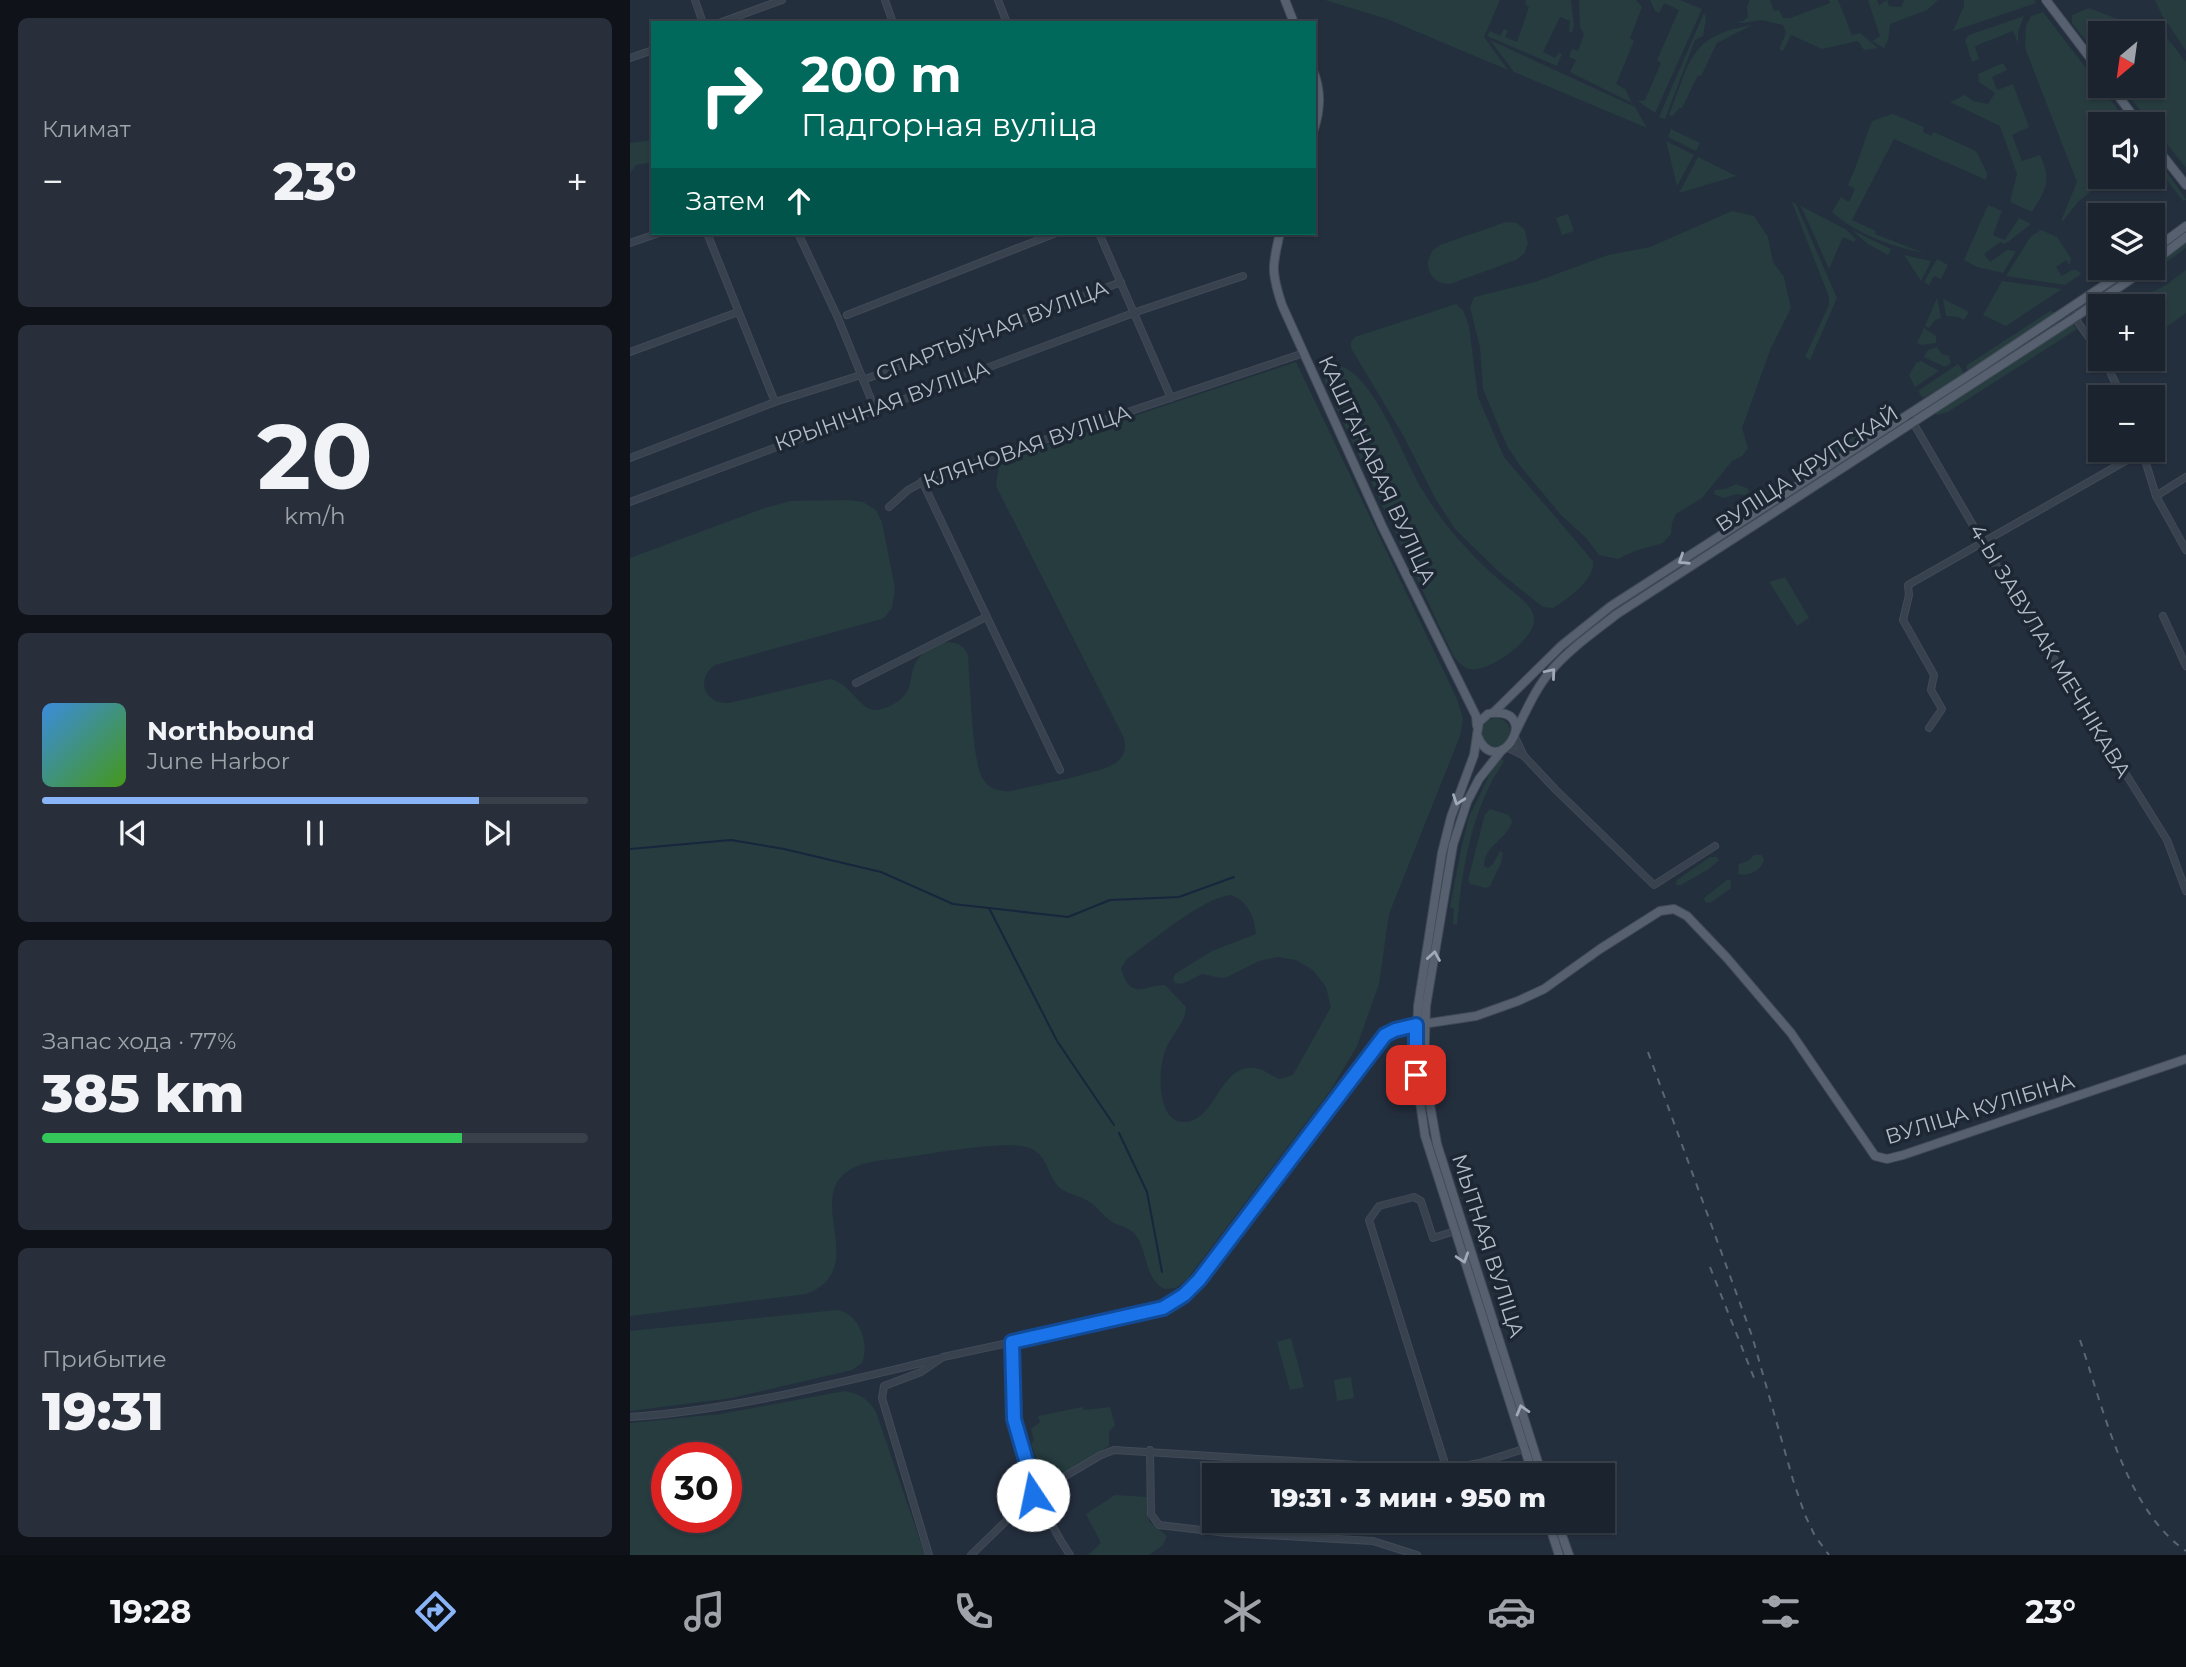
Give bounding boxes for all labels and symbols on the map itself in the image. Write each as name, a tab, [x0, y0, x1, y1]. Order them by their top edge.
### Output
north arrow	[2088, 21, 2165, 98]
street label: СПАРТЫЎНАЯ ВУЛІЦА	[872, 274, 1112, 386]
street label: КАШТАНАВАЯ ВУЛІЦА	[1313, 351, 1442, 588]
street label: КРЫНІЧНАЯ ВУЛІЦА	[771, 355, 993, 456]
street label: КЛЯНОВАЯ ВУЛІЦА	[920, 399, 1134, 494]
street label: ВУЛІЦА КРУПСКАЙ	[1711, 400, 1903, 537]
street label: 4-Ы ЗАВУЛАК МЕЧНІКАВА	[1964, 519, 2137, 783]
one-way arrow	[1678, 551, 1691, 564]
one-way arrow	[1543, 668, 1555, 681]
one-way arrow	[1452, 794, 1466, 806]
one-way arrow	[1426, 950, 1441, 962]
pin	[1386, 1045, 1446, 1105]
street label: ВУЛІЦА КУЛІБІНА	[1882, 1068, 2078, 1149]
street label: МЫТНАЯ ВУЛІЦА	[1447, 1151, 1530, 1341]
one-way arrow	[1455, 1252, 1470, 1264]
one-way arrow	[1516, 1404, 1531, 1416]
speed limit sign: 30	[651, 1442, 742, 1533]
position arrow	[996, 1458, 1070, 1532]

